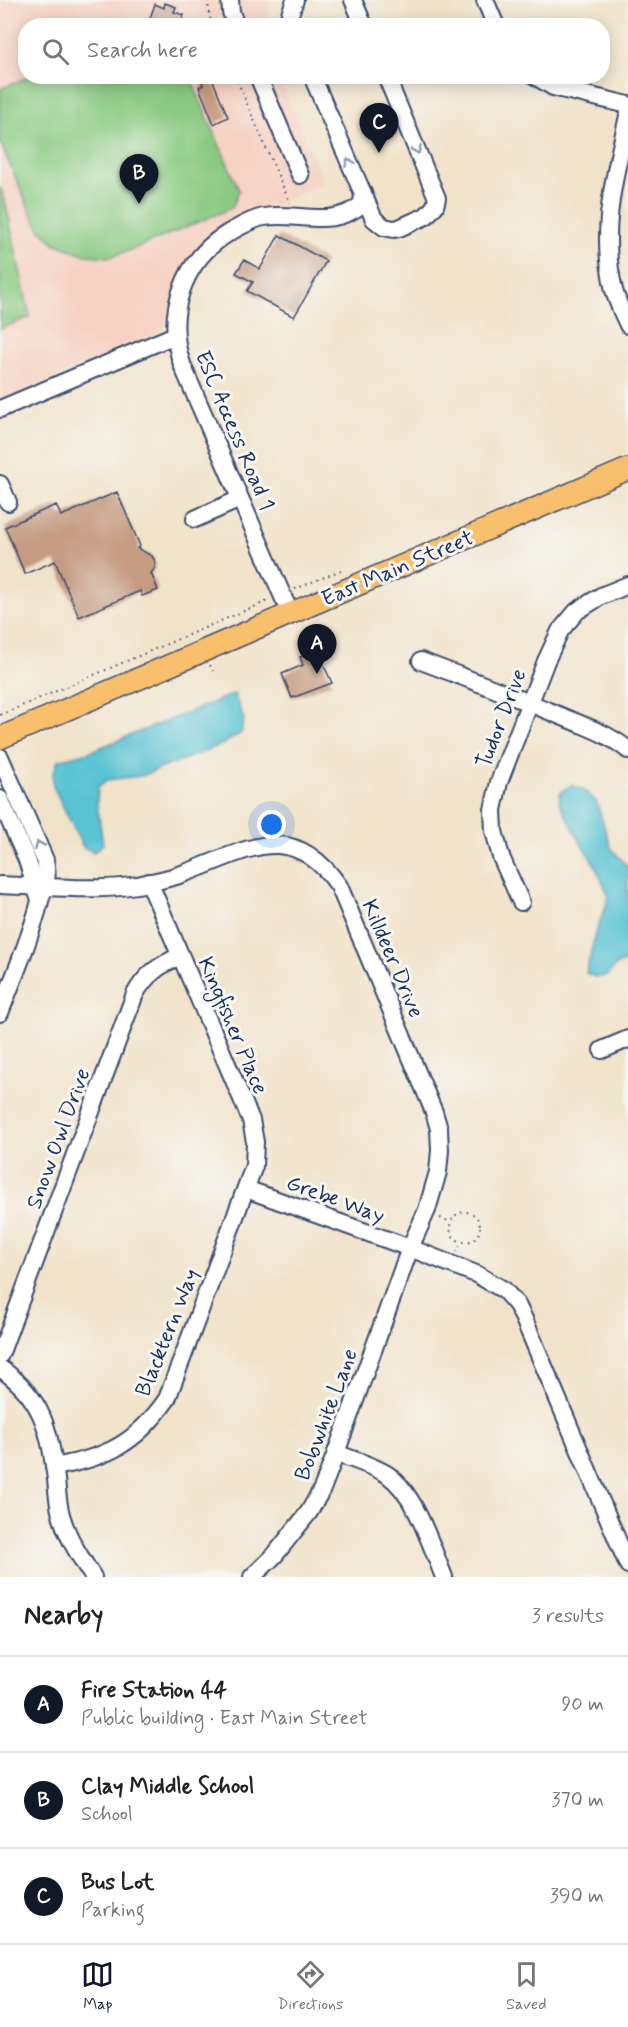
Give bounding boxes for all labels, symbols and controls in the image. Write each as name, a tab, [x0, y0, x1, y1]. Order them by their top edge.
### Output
search box	[18, 18, 610, 84]
icon: search	[39, 35, 72, 68]
text: Search here	[87, 37, 198, 65]
pin: C	[360, 104, 398, 153]
one-way arrow	[410, 143, 422, 154]
pin: B	[120, 154, 158, 204]
one-way arrow	[344, 157, 356, 168]
street label: ESC Access Road 1	[188, 347, 280, 515]
street label: East Main Street	[317, 524, 478, 614]
pin: A	[298, 624, 336, 674]
street label: Tudor Drive	[470, 665, 534, 772]
your location	[257, 810, 286, 839]
one-way arrow	[34, 841, 46, 852]
street label: Killdeer Drive	[355, 895, 430, 1022]
street label: Kingfisher Place	[188, 953, 274, 1100]
street label: Snow Owl Drive	[20, 1064, 97, 1213]
street label: Grebe Way	[282, 1169, 388, 1231]
street label: Blacktern Way	[130, 1265, 206, 1401]
street label: Bobwhite Lane	[289, 1345, 365, 1485]
text: Nearby	[24, 1599, 103, 1633]
text: 3 results	[532, 1603, 604, 1630]
text: Fire Station 44	[81, 1677, 227, 1705]
text: A	[37, 1691, 50, 1718]
text: 90 m	[561, 1691, 604, 1718]
text: Public building · East Main Street	[81, 1705, 368, 1732]
text: Clay Middle School	[81, 1773, 254, 1801]
text: B	[37, 1787, 50, 1814]
text: 370 m	[552, 1787, 604, 1814]
text: School	[81, 1801, 133, 1828]
text: Bus Lot	[81, 1869, 155, 1897]
text: C	[36, 1883, 51, 1910]
text: 390 m	[550, 1883, 604, 1910]
text: Parking	[81, 1897, 145, 1924]
tab: Map	[81, 1958, 114, 2015]
tab: Directions	[277, 1958, 343, 2015]
tab: Saved	[506, 1958, 547, 2015]

